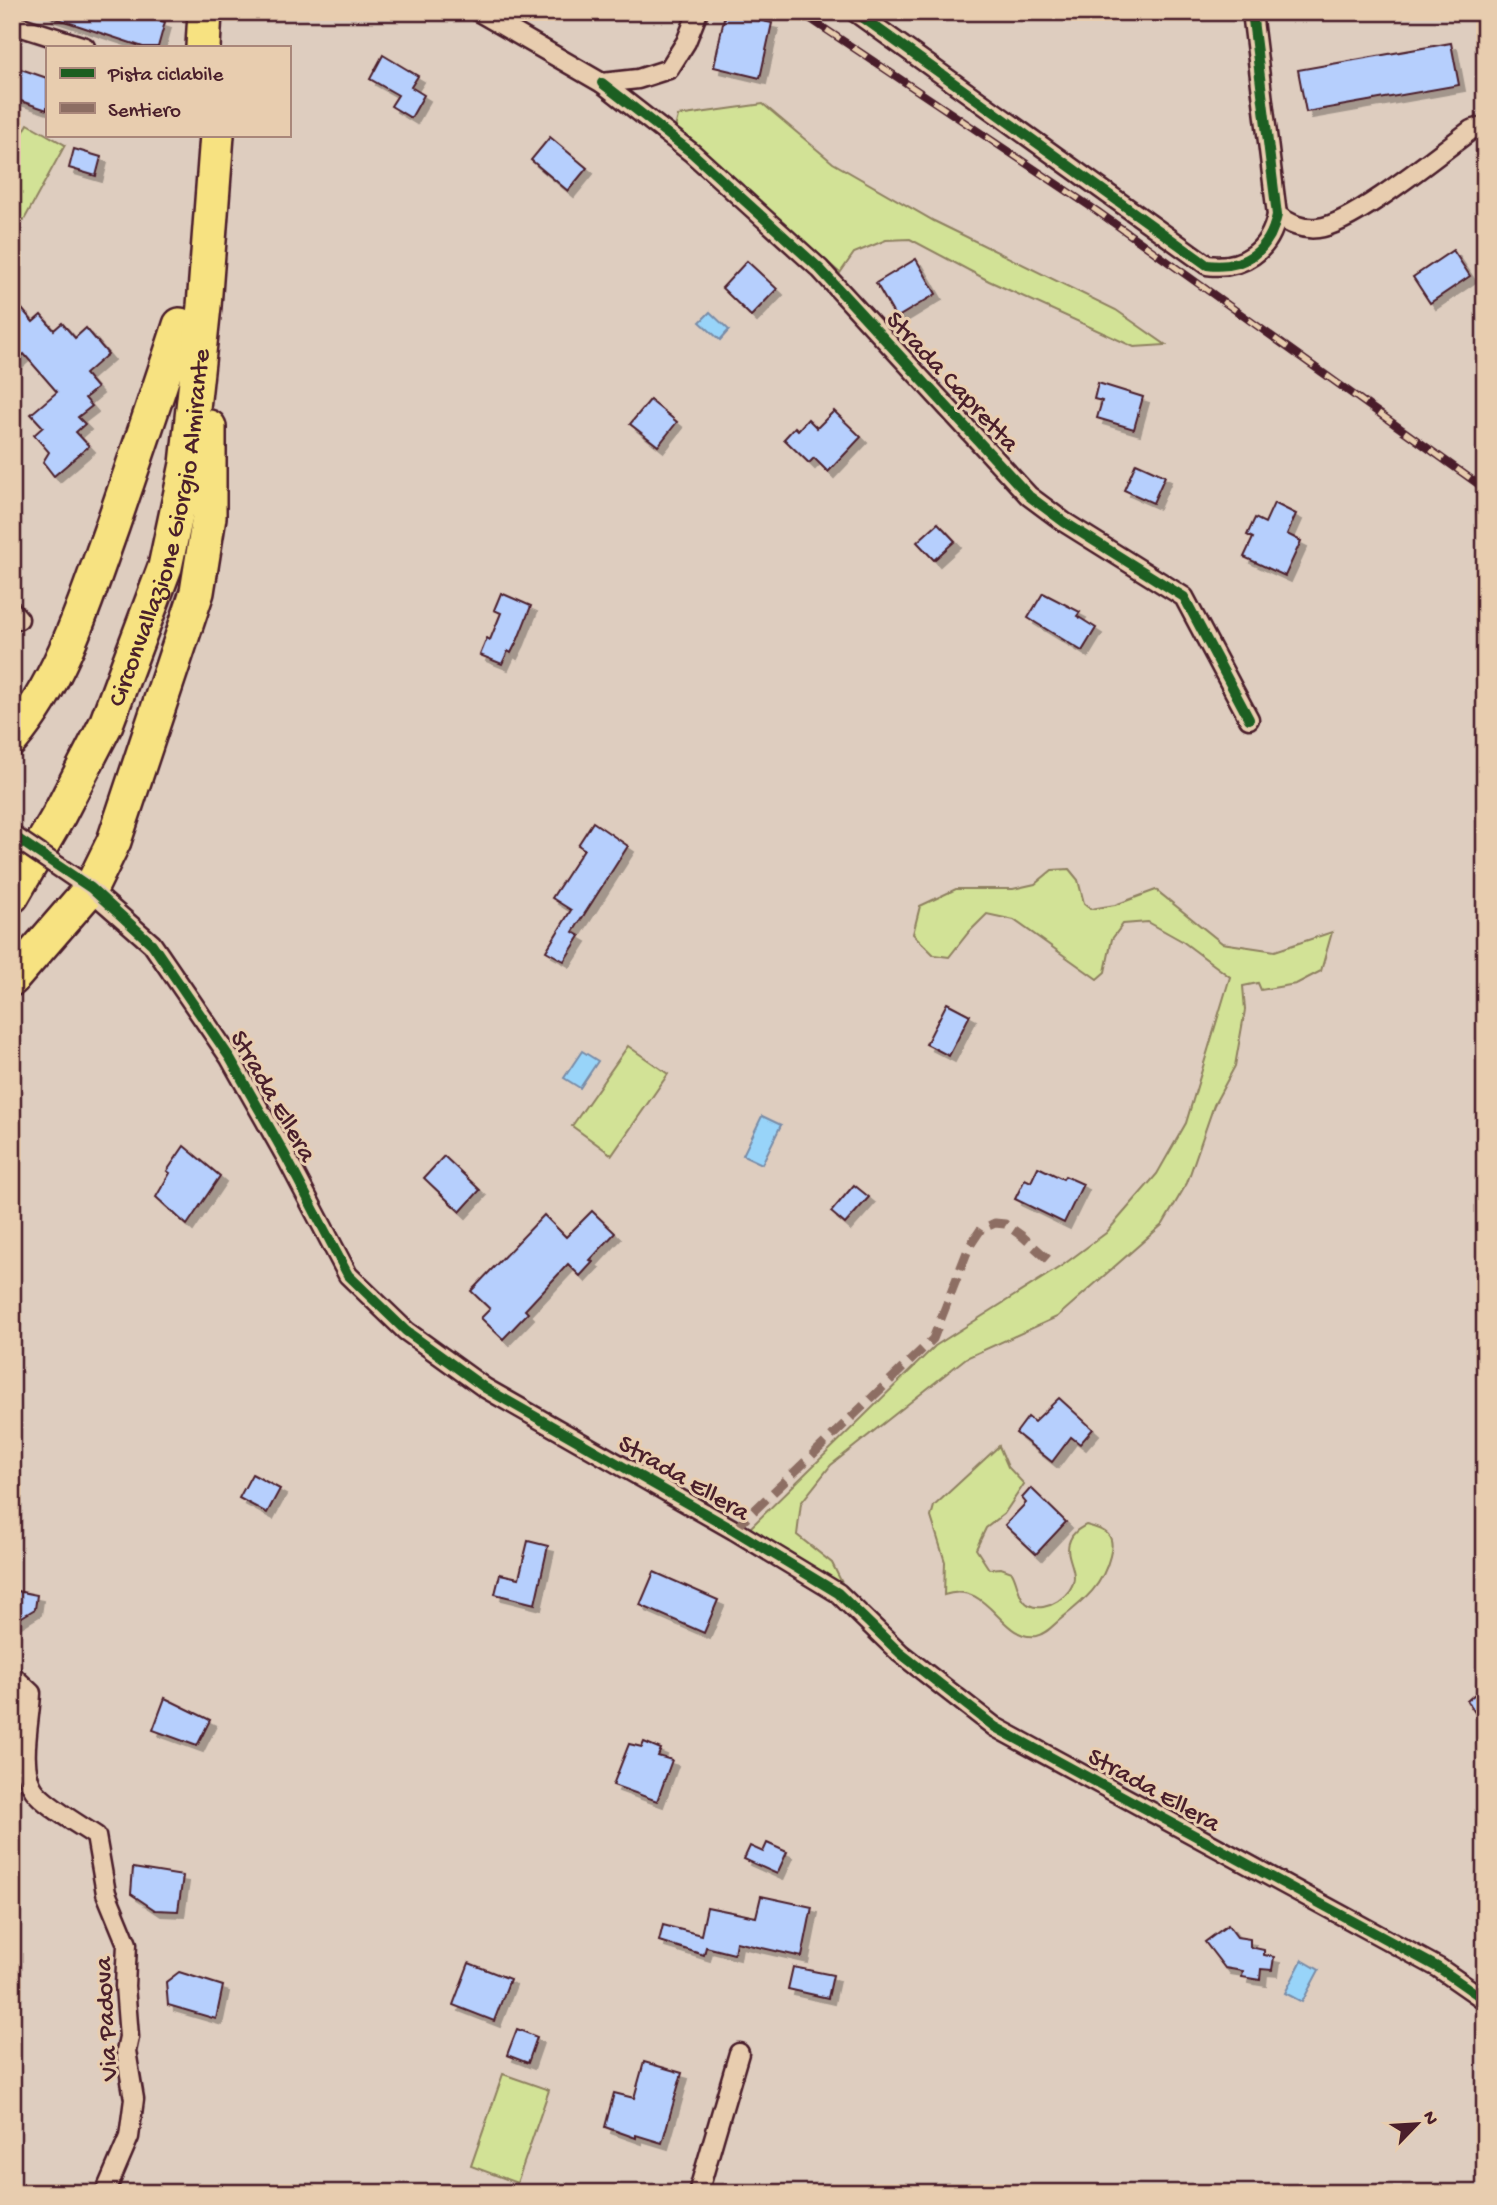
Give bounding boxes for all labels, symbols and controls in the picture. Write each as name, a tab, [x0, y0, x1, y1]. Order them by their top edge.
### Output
legend	[46, 46, 290, 136]
text: Pista ciclabile	[107, 64, 224, 89]
text: Sentiero	[108, 100, 181, 125]
street label: Strada Capretta	[877, 306, 1025, 461]
street label: Circonvallazione Giorgio Almirante	[103, 347, 219, 712]
street label: Strada Ellera	[221, 1026, 322, 1170]
street label: Strada Ellera	[611, 1430, 755, 1531]
street label: Strada Ellera	[1081, 1743, 1226, 1842]
street label: Via Padova	[90, 1954, 127, 2083]
north arrow	[1382, 2090, 1452, 2160]
text: N	[1416, 2108, 1442, 2129]

